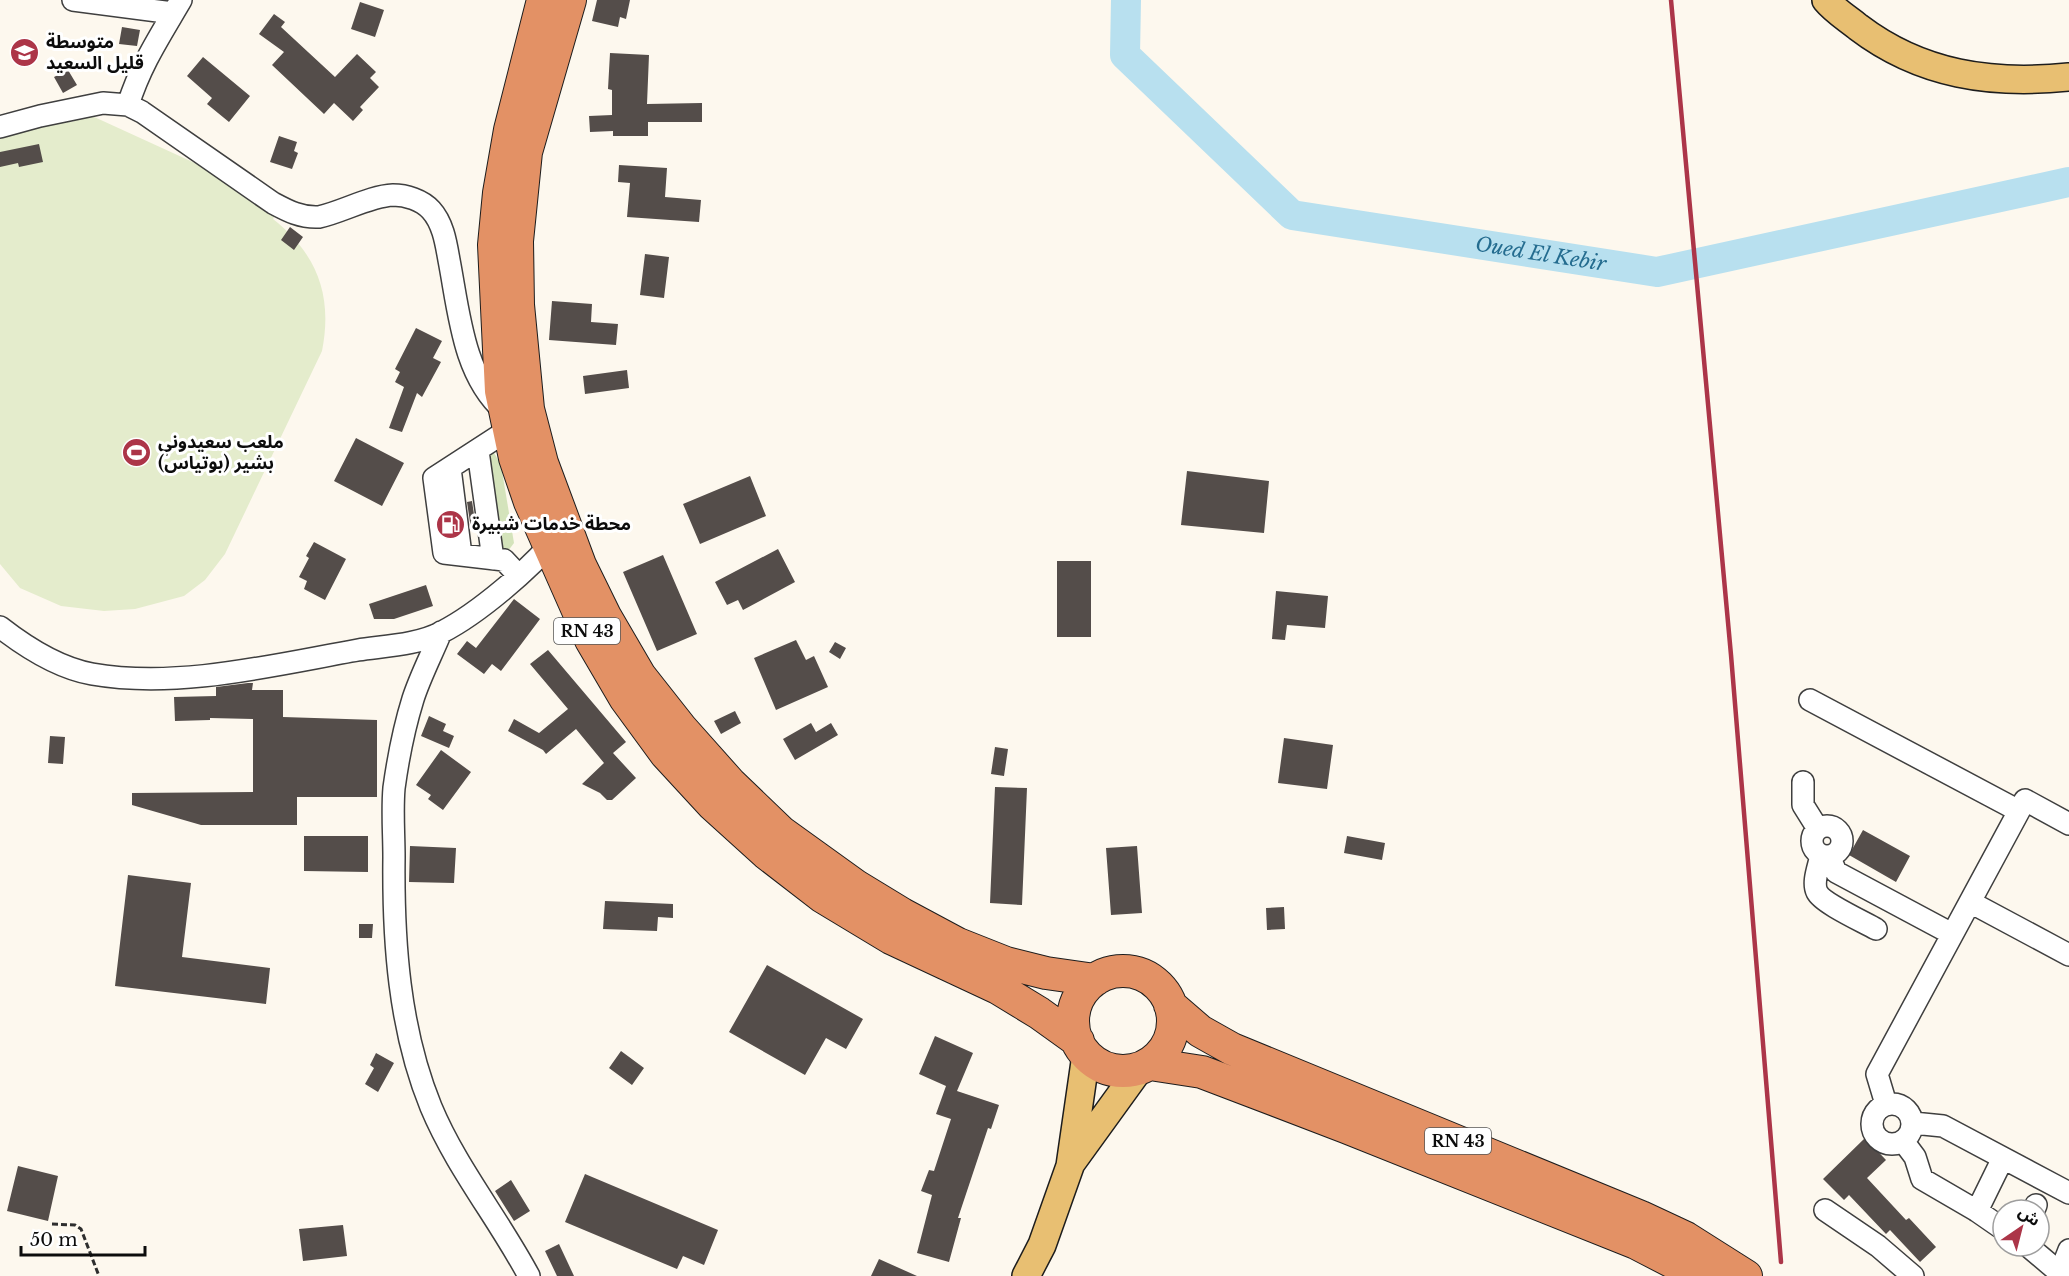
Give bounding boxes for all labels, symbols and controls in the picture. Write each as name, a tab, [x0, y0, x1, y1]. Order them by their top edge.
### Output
place label: متوسطة قليل السعيد	[46, 31, 144, 74]
school or university icon: متوسطة قليل السعيد	[9, 36, 41, 68]
water label: Oued El Kebir	[1474, 232, 1608, 276]
place label: ملعب سعيدوني بشير (بوتياس)	[158, 431, 284, 474]
sports icon: ملعب سعيدوني بشير (بوتياس)	[121, 436, 153, 468]
fuel station icon: محطة خدمات شبيرة	[435, 508, 467, 540]
place label: محطة خدمات شبيرة	[472, 513, 631, 535]
road number: RN 43	[554, 618, 620, 644]
road number: RN 43	[1425, 1128, 1491, 1154]
north arrow	[1991, 1198, 2051, 1258]
text: ش	[2015, 1201, 2044, 1230]
scale bar	[21, 1219, 146, 1257]
text: 50 m	[30, 1229, 78, 1251]

